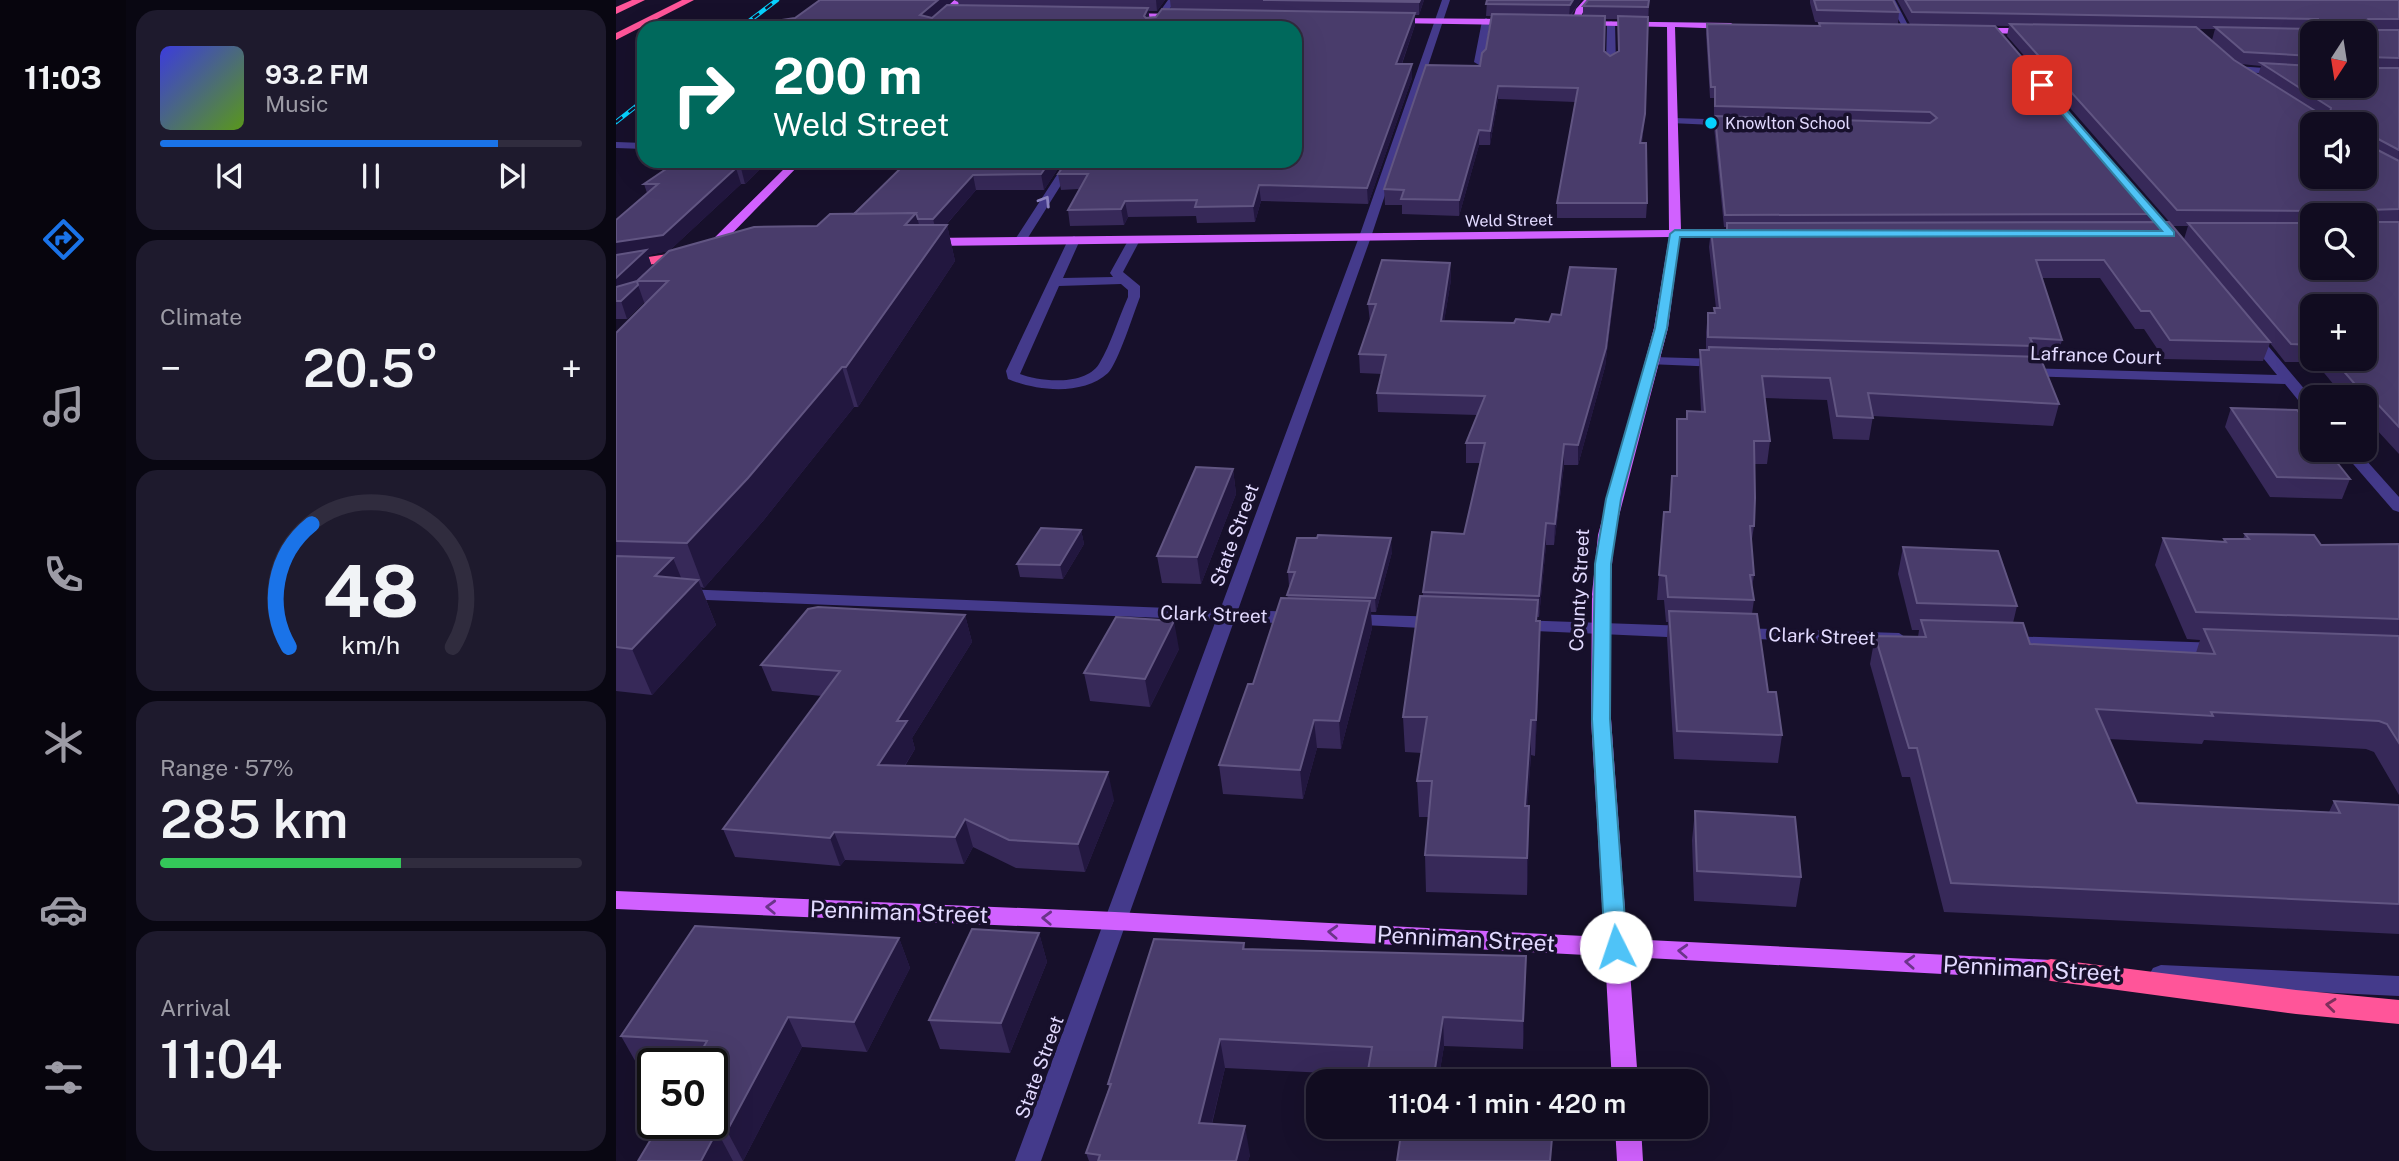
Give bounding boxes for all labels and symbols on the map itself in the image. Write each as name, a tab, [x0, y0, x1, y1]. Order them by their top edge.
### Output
north arrow	[2300, 21, 2376, 98]
pin	[2012, 55, 2072, 115]
place label: Knowlton School	[1725, 114, 1851, 133]
marker: Knowlton School	[1703, 115, 1719, 131]
one-way arrow	[1037, 196, 1050, 209]
street label: Weld Street	[1465, 210, 1553, 231]
street label: Lafrance Court	[2030, 342, 2162, 368]
street label: State Street	[1205, 481, 1263, 589]
street label: County Street	[1565, 528, 1593, 652]
street label: Clark Street	[1160, 601, 1268, 627]
street label: Clark Street	[1768, 623, 1876, 649]
street label: Penniman Street	[809, 895, 989, 928]
one-way arrow	[765, 899, 776, 914]
position arrow	[1579, 910, 1653, 984]
one-way arrow	[1041, 911, 1052, 926]
street label: Penniman Street	[1376, 920, 1556, 957]
one-way arrow	[1327, 925, 1338, 940]
one-way arrow	[1677, 943, 1688, 958]
street label: Penniman Street	[1942, 950, 2122, 987]
one-way arrow	[1904, 955, 1915, 970]
one-way arrow	[2325, 998, 2337, 1013]
street label: State Street	[1010, 1013, 1068, 1121]
speed limit sign: 50	[637, 1048, 728, 1139]

